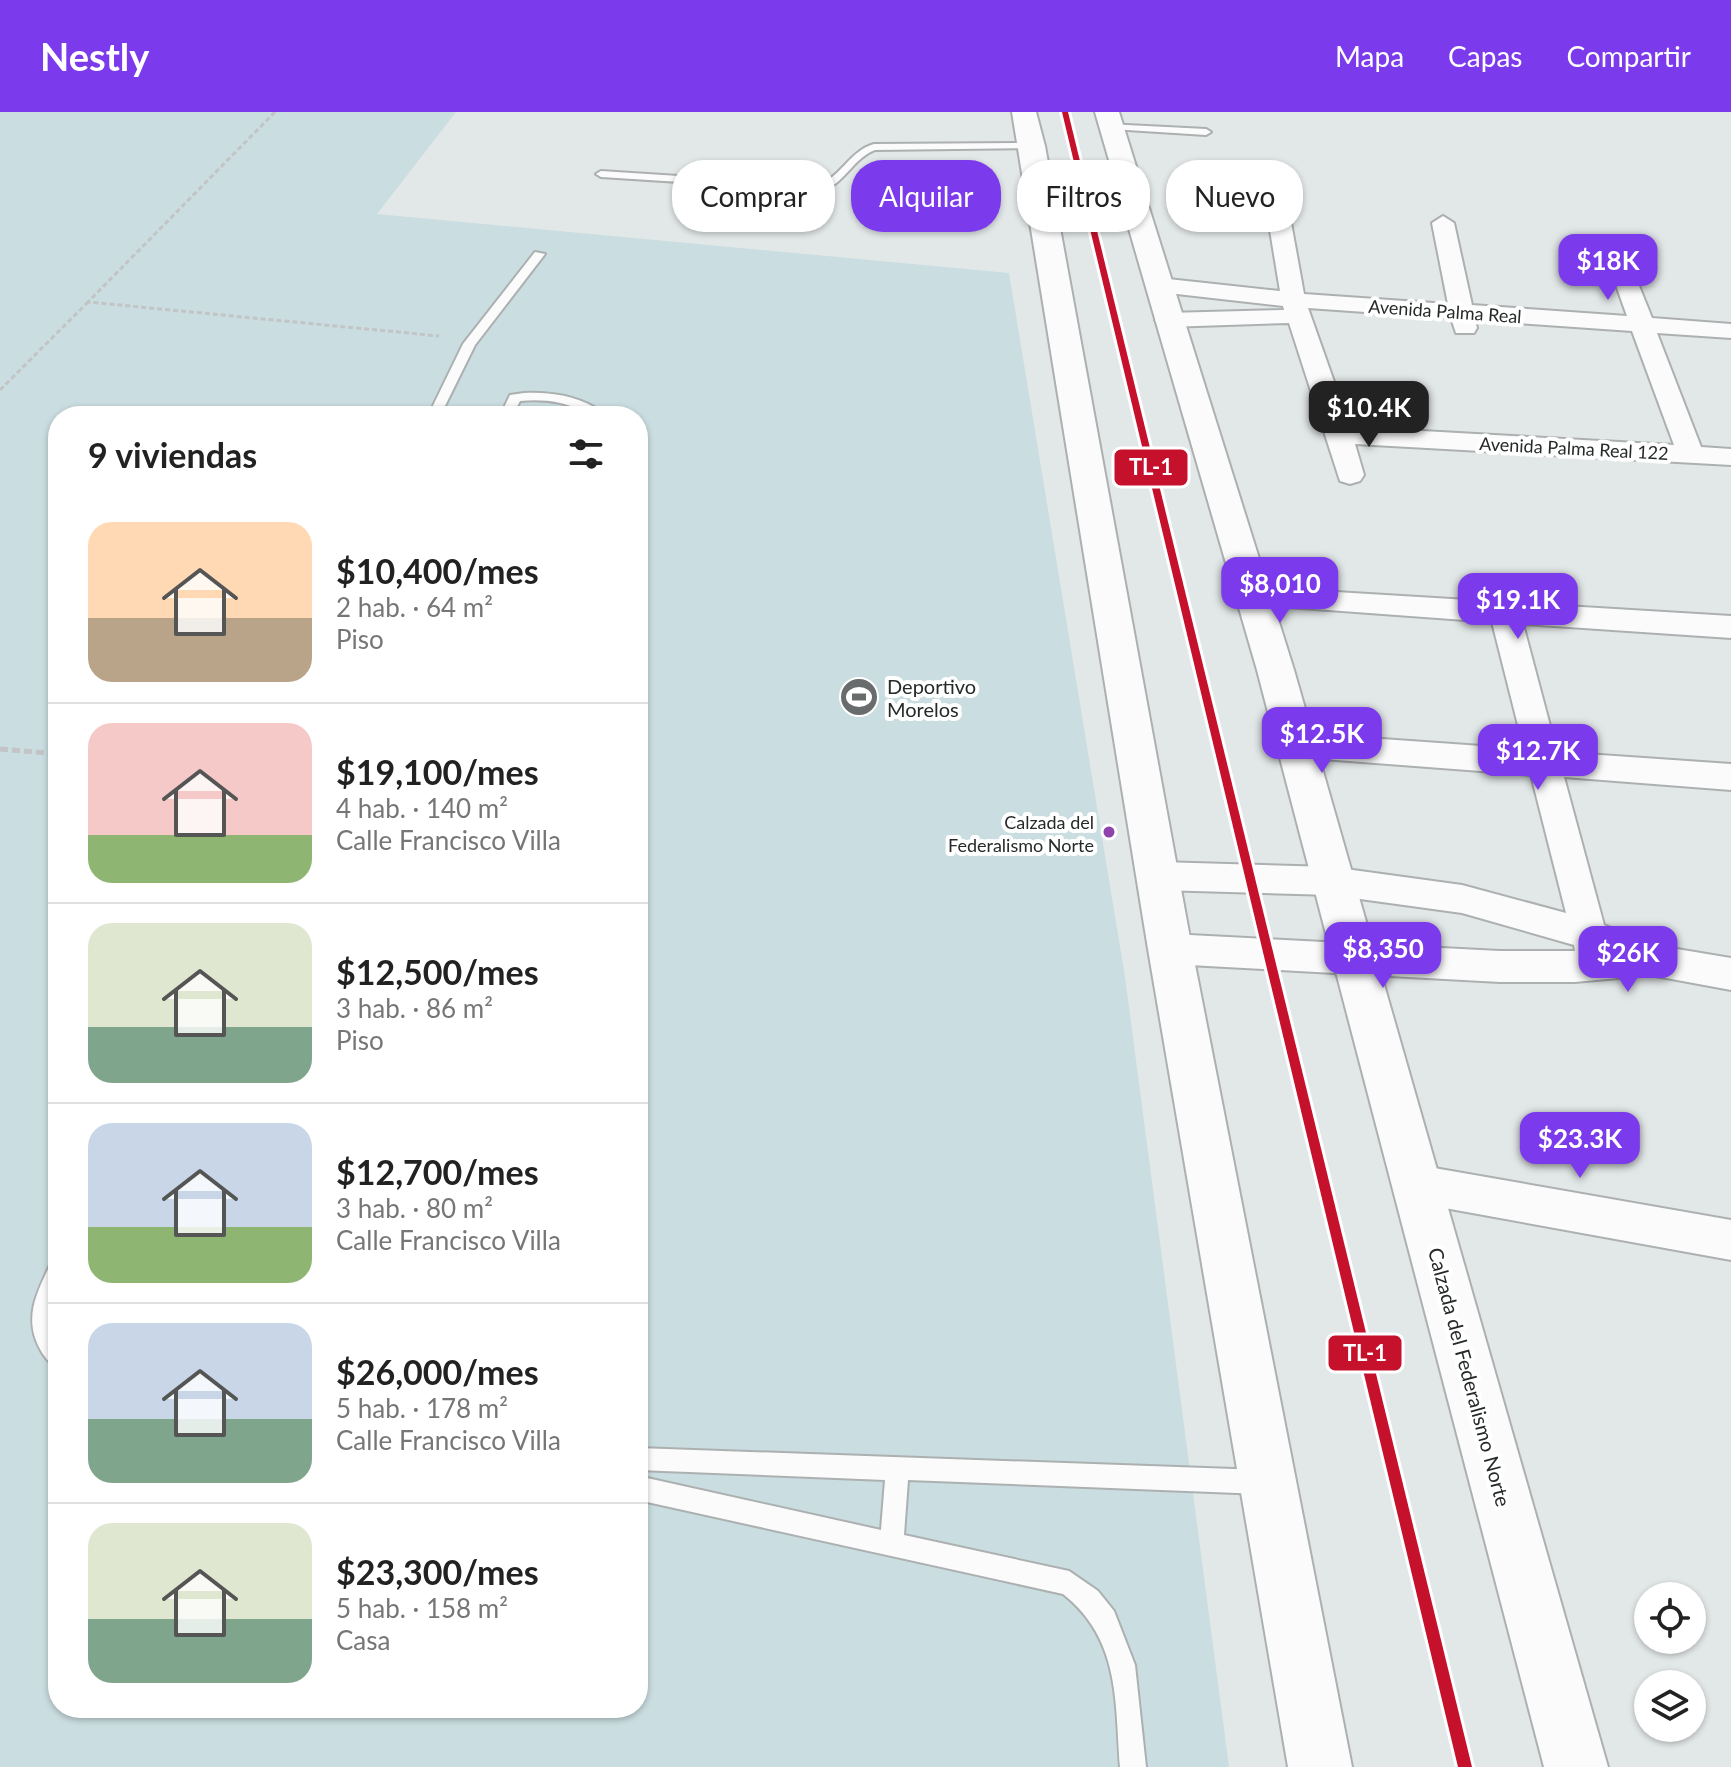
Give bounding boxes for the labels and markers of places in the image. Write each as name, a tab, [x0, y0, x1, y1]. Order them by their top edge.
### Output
pin: $18K	[1561, 234, 1655, 302]
pin: $10.4K	[1304, 381, 1434, 449]
pin: $8,010	[1215, 557, 1345, 625]
pin: $19.1K	[1453, 573, 1583, 641]
place label: Deportivo Morelos	[887, 674, 976, 721]
sports icon: Deportivo Morelos	[838, 676, 880, 718]
pin: $12.5K	[1257, 707, 1387, 775]
pin: $12.7K	[1473, 724, 1603, 792]
place label: Calzada del Federalismo Norte	[948, 811, 1094, 856]
marker: Calzada del Federalismo Norte	[1101, 824, 1117, 840]
pin: $8,350	[1318, 922, 1448, 990]
pin: $26K	[1581, 926, 1675, 994]
pin: $23.3K	[1515, 1112, 1645, 1180]

